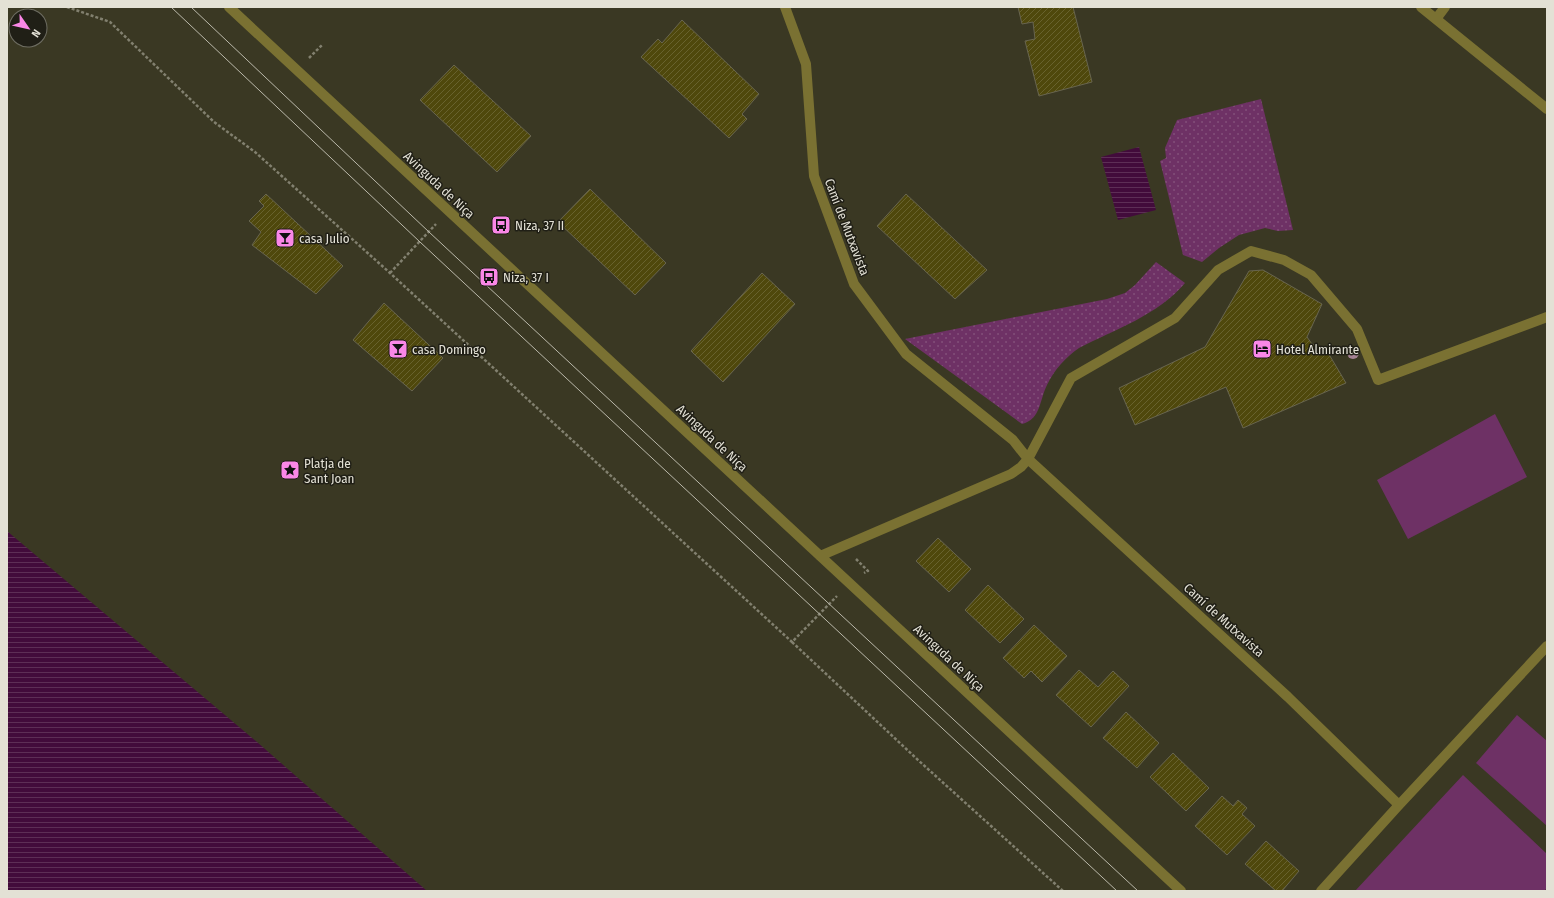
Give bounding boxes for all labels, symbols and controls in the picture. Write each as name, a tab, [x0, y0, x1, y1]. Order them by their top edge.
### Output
north arrow	[8, 8, 48, 48]
text: N	[29, 27, 43, 40]
street label: Avinguda de Niça	[400, 148, 478, 222]
street label: Camí de Mutxavista	[822, 176, 872, 278]
bus stop icon: Niza, 37 II	[490, 214, 512, 236]
place label: Niza, 37 II	[515, 218, 564, 233]
bar icon: casa Julio	[274, 227, 296, 249]
place label: casa Julio	[299, 231, 350, 246]
bus stop icon: Niza, 37 I	[478, 266, 500, 288]
place label: Niza, 37 I	[503, 270, 549, 285]
bar icon: casa Domingo	[387, 338, 409, 360]
hotel icon: Hotel Almirante	[1251, 338, 1273, 360]
place label: casa Domingo	[412, 342, 486, 357]
place label: Hotel Almirante	[1276, 342, 1359, 357]
street label: Avinguda de Niça	[673, 401, 751, 475]
place label: Platja de Sant Joan	[304, 456, 354, 486]
place icon: Platja de Sant Joan	[279, 459, 301, 481]
street label: Camí de Mutxavista	[1181, 580, 1267, 660]
street label: Avinguda de Niça	[910, 621, 988, 695]

